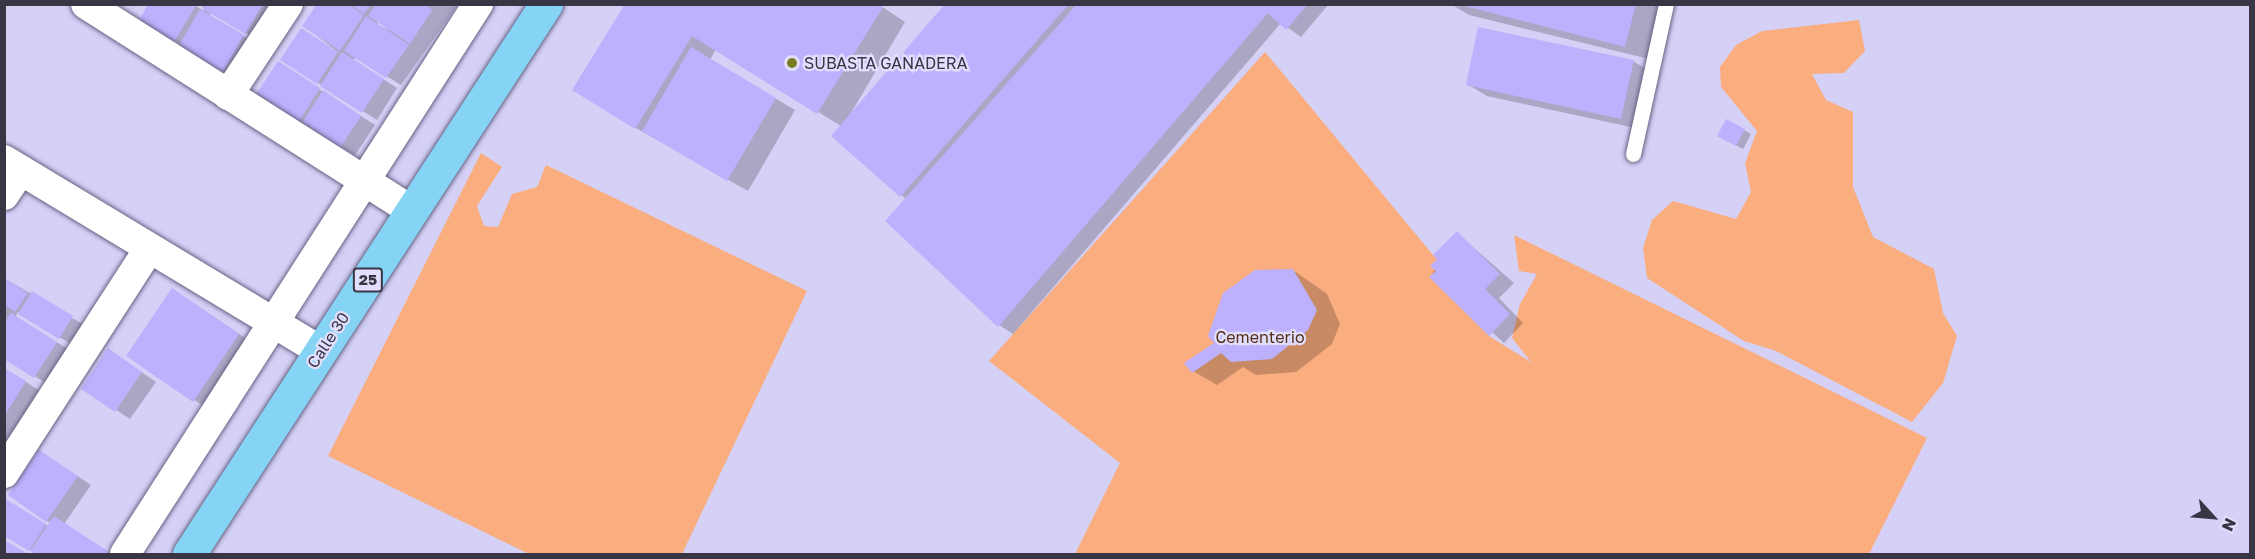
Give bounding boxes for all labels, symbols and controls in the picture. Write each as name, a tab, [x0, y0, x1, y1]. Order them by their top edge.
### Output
place label: SUBASTA GANADERA	[804, 53, 967, 73]
marker: SUBASTA GANADERA	[785, 56, 799, 70]
road number: 25	[352, 268, 385, 292]
street label: Calle 30	[303, 309, 353, 371]
park label: Cementerio	[1215, 327, 1305, 347]
north arrow	[2183, 487, 2243, 547]
text: N	[2218, 515, 2241, 535]

